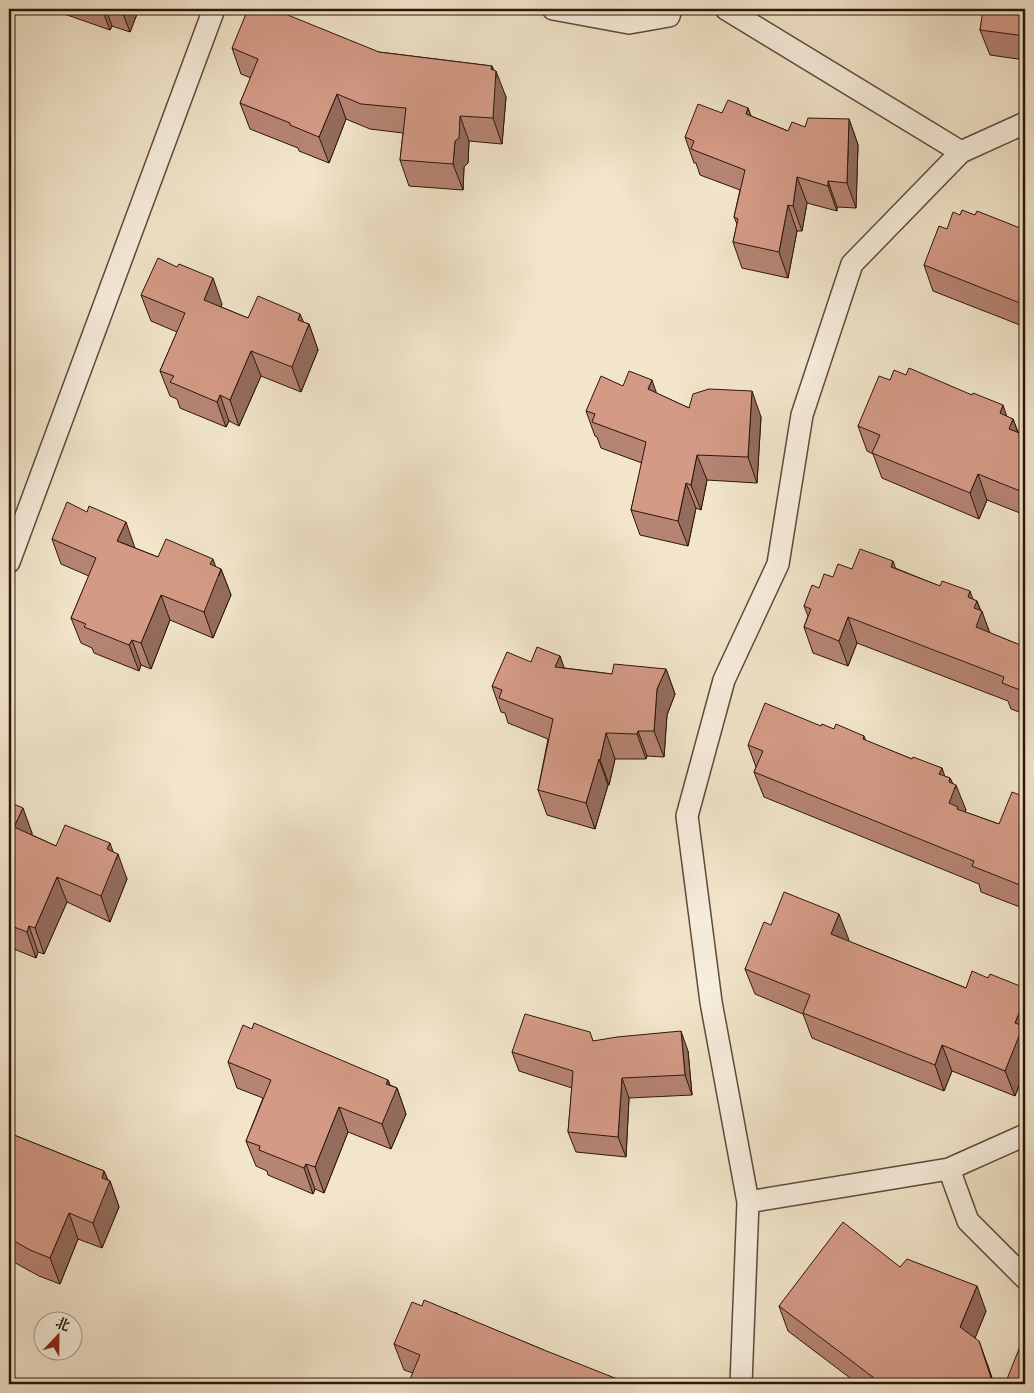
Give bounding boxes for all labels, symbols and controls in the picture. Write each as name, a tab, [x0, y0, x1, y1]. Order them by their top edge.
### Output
north arrow	[32, 1310, 82, 1360]
text: 北	[53, 1314, 72, 1335]

